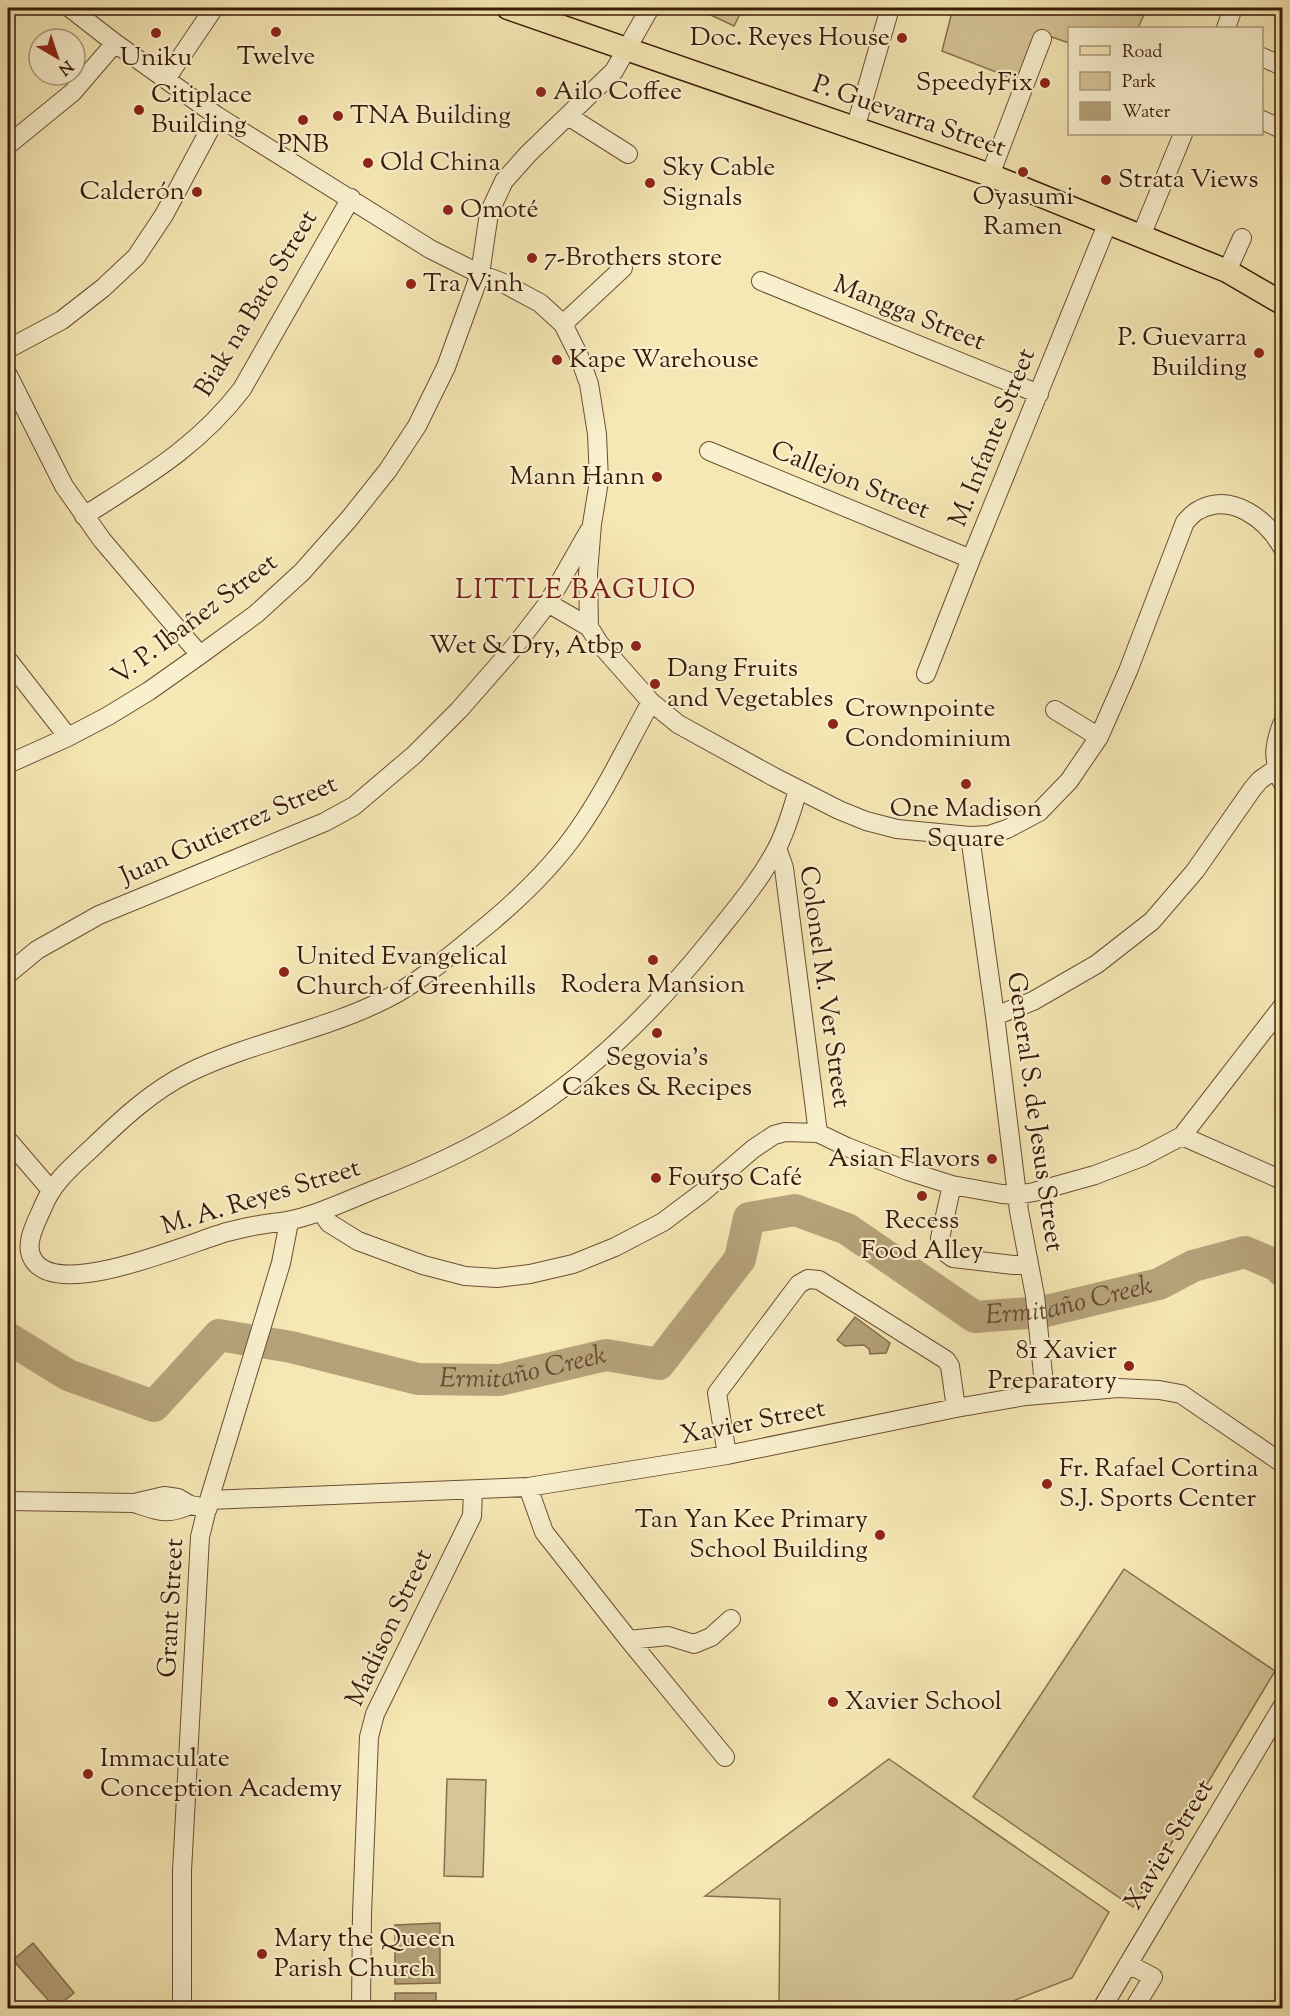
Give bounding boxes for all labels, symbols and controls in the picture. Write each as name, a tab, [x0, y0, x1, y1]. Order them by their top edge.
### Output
place label: Doc. Reyes House	[690, 20, 890, 57]
marker: Twelve	[269, 25, 283, 39]
marker: Uniku	[149, 26, 163, 40]
north arrow	[27, 27, 87, 87]
legend	[1068, 27, 1263, 135]
marker: Doc. Reyes House	[895, 31, 909, 45]
place label: Twelve	[237, 39, 315, 76]
place label: Uniku	[120, 40, 192, 77]
text: Road	[1122, 40, 1162, 66]
text: N	[52, 54, 77, 80]
place label: SpeedyFix	[916, 65, 1033, 102]
street label: P. Guevarra Street	[807, 67, 1011, 167]
text: Park	[1122, 70, 1157, 96]
place label: Ailo Coffee	[553, 74, 682, 111]
marker: SpeedyFix	[1038, 76, 1052, 90]
place label: Citiplace Building	[151, 77, 252, 144]
marker: Ailo Coffee	[534, 85, 548, 99]
place label: TNA Building	[350, 98, 511, 135]
text: Water	[1122, 100, 1171, 126]
marker: Citiplace Building	[132, 103, 146, 117]
marker: TNA Building	[331, 109, 345, 123]
marker: PNB	[296, 113, 310, 127]
place label: PNB	[277, 127, 329, 164]
place label: Old China	[380, 145, 500, 182]
place label: Sky Cable Signals	[662, 150, 775, 217]
marker: Old China	[361, 156, 375, 170]
place label: Strata Views	[1118, 162, 1258, 199]
marker: Oyasumi Ramen	[1016, 165, 1030, 179]
marker: Strata Views	[1099, 173, 1113, 187]
place label: Calderón	[80, 174, 185, 211]
marker: Sky Cable Signals	[643, 176, 657, 190]
place label: Oyasumi Ramen	[972, 179, 1074, 246]
marker: Calderón	[190, 185, 204, 199]
place label: Omoté	[460, 192, 539, 229]
street label: Biak na Bato Street	[186, 203, 328, 404]
marker: Omoté	[441, 203, 455, 217]
place label: 7-Brothers store	[544, 240, 722, 277]
marker: 7-Brothers store	[525, 251, 539, 265]
place label: Tra Vinh	[423, 266, 524, 303]
street label: Mangga Street	[827, 267, 991, 361]
marker: Tra Vinh	[404, 277, 418, 291]
place label: P. Guevarra Building	[1117, 320, 1247, 387]
place label: Kape Warehouse	[569, 342, 759, 379]
street label: M. Infante Street	[940, 343, 1046, 533]
marker: P. Guevarra Building	[1252, 346, 1266, 360]
marker: Kape Warehouse	[550, 353, 564, 367]
street label: Callejon Street	[765, 432, 935, 530]
place label: Mann Hann	[510, 459, 645, 496]
marker: Mann Hann	[650, 470, 664, 484]
street label: V. P. Ibañez Street	[104, 545, 286, 695]
district label: LITTLE BAGUIO	[455, 571, 697, 611]
place label: Wet & Dry, Atbp	[429, 628, 624, 665]
marker: Wet & Dry, Atbp	[629, 639, 643, 653]
place label: Dang Fruits and Vegetables	[667, 651, 833, 718]
marker: Dang Fruits and Vegetables	[648, 677, 662, 691]
place label: Crownpointe Condominium	[845, 691, 1011, 758]
marker: Crownpointe Condominium	[826, 717, 840, 731]
street label: Juan Gutierrez Street	[113, 766, 344, 896]
marker: One Madison Square	[959, 777, 973, 791]
place label: One Madison Square	[890, 791, 1042, 858]
street label: Colonel M. Ver Street	[789, 863, 859, 1111]
place label: United Evangelical Church of Greenhills	[296, 939, 536, 1006]
marker: Rodera Mansion	[646, 953, 660, 967]
marker: United Evangelical Church of Greenhills	[277, 965, 291, 979]
place label: Rodera Mansion	[561, 967, 745, 1004]
street label: General S. de Jesus Street	[996, 970, 1072, 1254]
marker: Segovia's Cakes & Recipes	[650, 1026, 664, 1040]
place label: Segovia's Cakes & Recipes	[562, 1040, 752, 1107]
place label: Asian Flavors	[828, 1141, 980, 1178]
street label: M. A. Reyes Street	[157, 1150, 365, 1246]
marker: Asian Flavors	[985, 1152, 999, 1166]
place label: Four50 Café	[668, 1160, 802, 1197]
marker: Four50 Café	[649, 1171, 663, 1185]
marker: Recess Food Alley	[915, 1189, 929, 1203]
place label: Recess Food Alley	[861, 1203, 983, 1270]
water label: Ermitaño Creek	[984, 1267, 1156, 1336]
place label: 81 Xavier Preparatory	[988, 1333, 1117, 1400]
water label: Ermitaño Creek	[439, 1336, 610, 1400]
marker: 81 Xavier Preparatory	[1122, 1359, 1136, 1373]
street label: Xavier Street	[678, 1391, 829, 1455]
place label: Fr. Rafael Cortina S.J. Sports Center	[1059, 1451, 1258, 1518]
marker: Fr. Rafael Cortina S.J. Sports Center	[1040, 1477, 1054, 1491]
place label: Tan Yan Kee Primary School Building	[635, 1502, 868, 1569]
marker: Tan Yan Kee Primary School Building	[873, 1528, 887, 1542]
street label: Grant Street	[150, 1537, 194, 1679]
street label: Madison Street	[337, 1543, 443, 1713]
place label: Xavier School	[845, 1684, 1002, 1721]
marker: Xavier School	[826, 1695, 840, 1709]
place label: Immaculate Conception Academy	[100, 1741, 342, 1808]
marker: Immaculate Conception Academy	[81, 1767, 95, 1781]
street label: Xavier Street	[1116, 1773, 1224, 1917]
place label: Mary the Queen Parish Church	[274, 1921, 456, 1988]
marker: Mary the Queen Parish Church	[255, 1947, 269, 1961]

